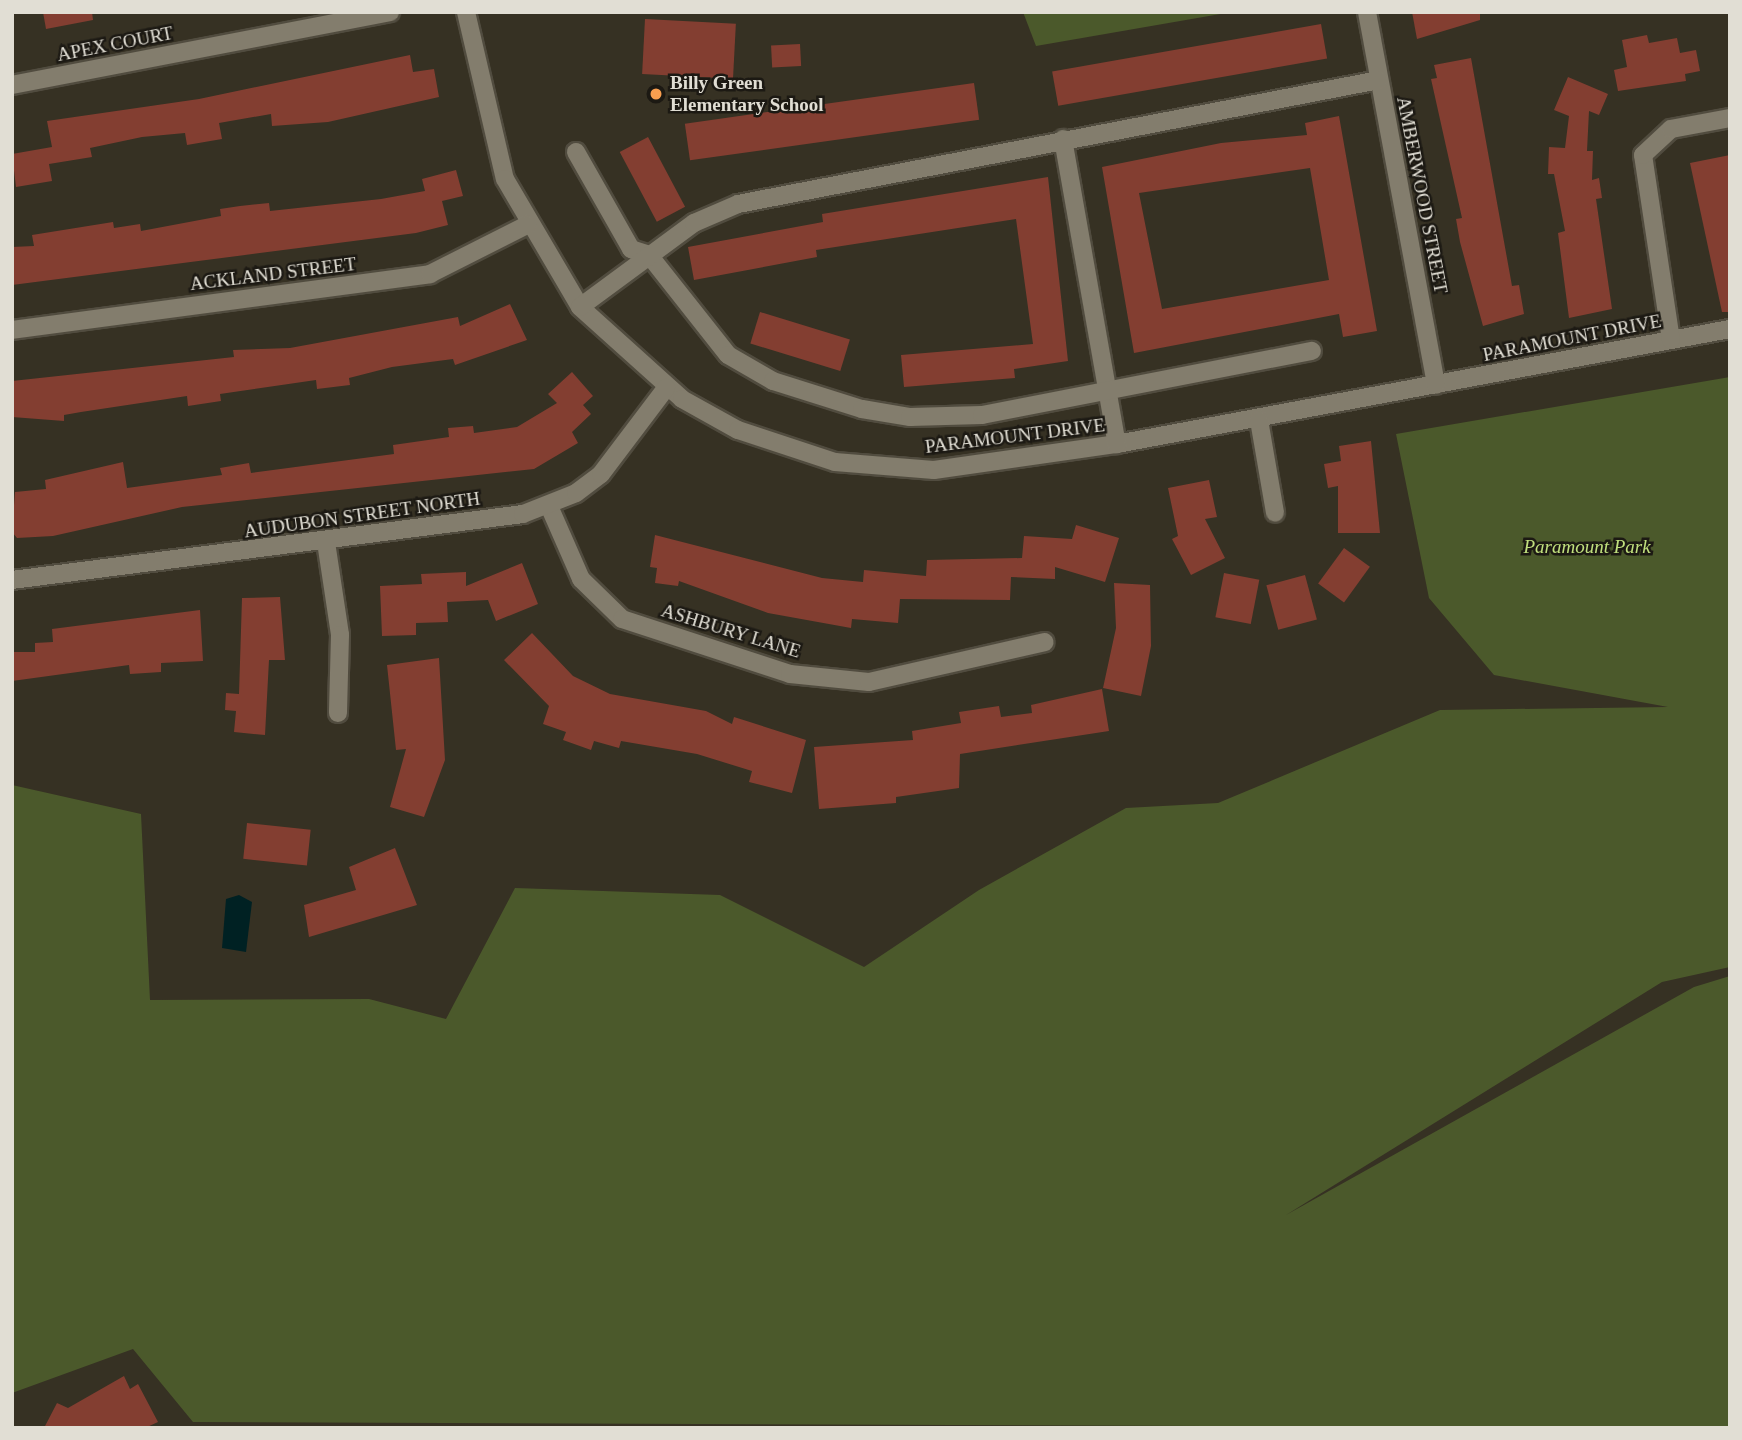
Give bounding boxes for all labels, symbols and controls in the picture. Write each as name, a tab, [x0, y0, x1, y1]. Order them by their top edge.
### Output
street label: APEX COURT	[55, 22, 175, 66]
place label: Billy Green Elementary School	[670, 72, 824, 116]
marker: Billy Green Elementary School	[648, 86, 664, 102]
street label: AMBERWOOD STREET	[1392, 95, 1452, 295]
street label: ACKLAND STREET	[189, 252, 357, 296]
street label: PARAMOUNT DRIVE	[1481, 310, 1663, 366]
street label: PARAMOUNT DRIVE	[924, 414, 1106, 458]
street label: AUDUBON STREET NORTH	[242, 487, 482, 543]
park label: Paramount Park	[1523, 536, 1651, 558]
street label: ASHBURY LANE	[658, 599, 804, 663]

